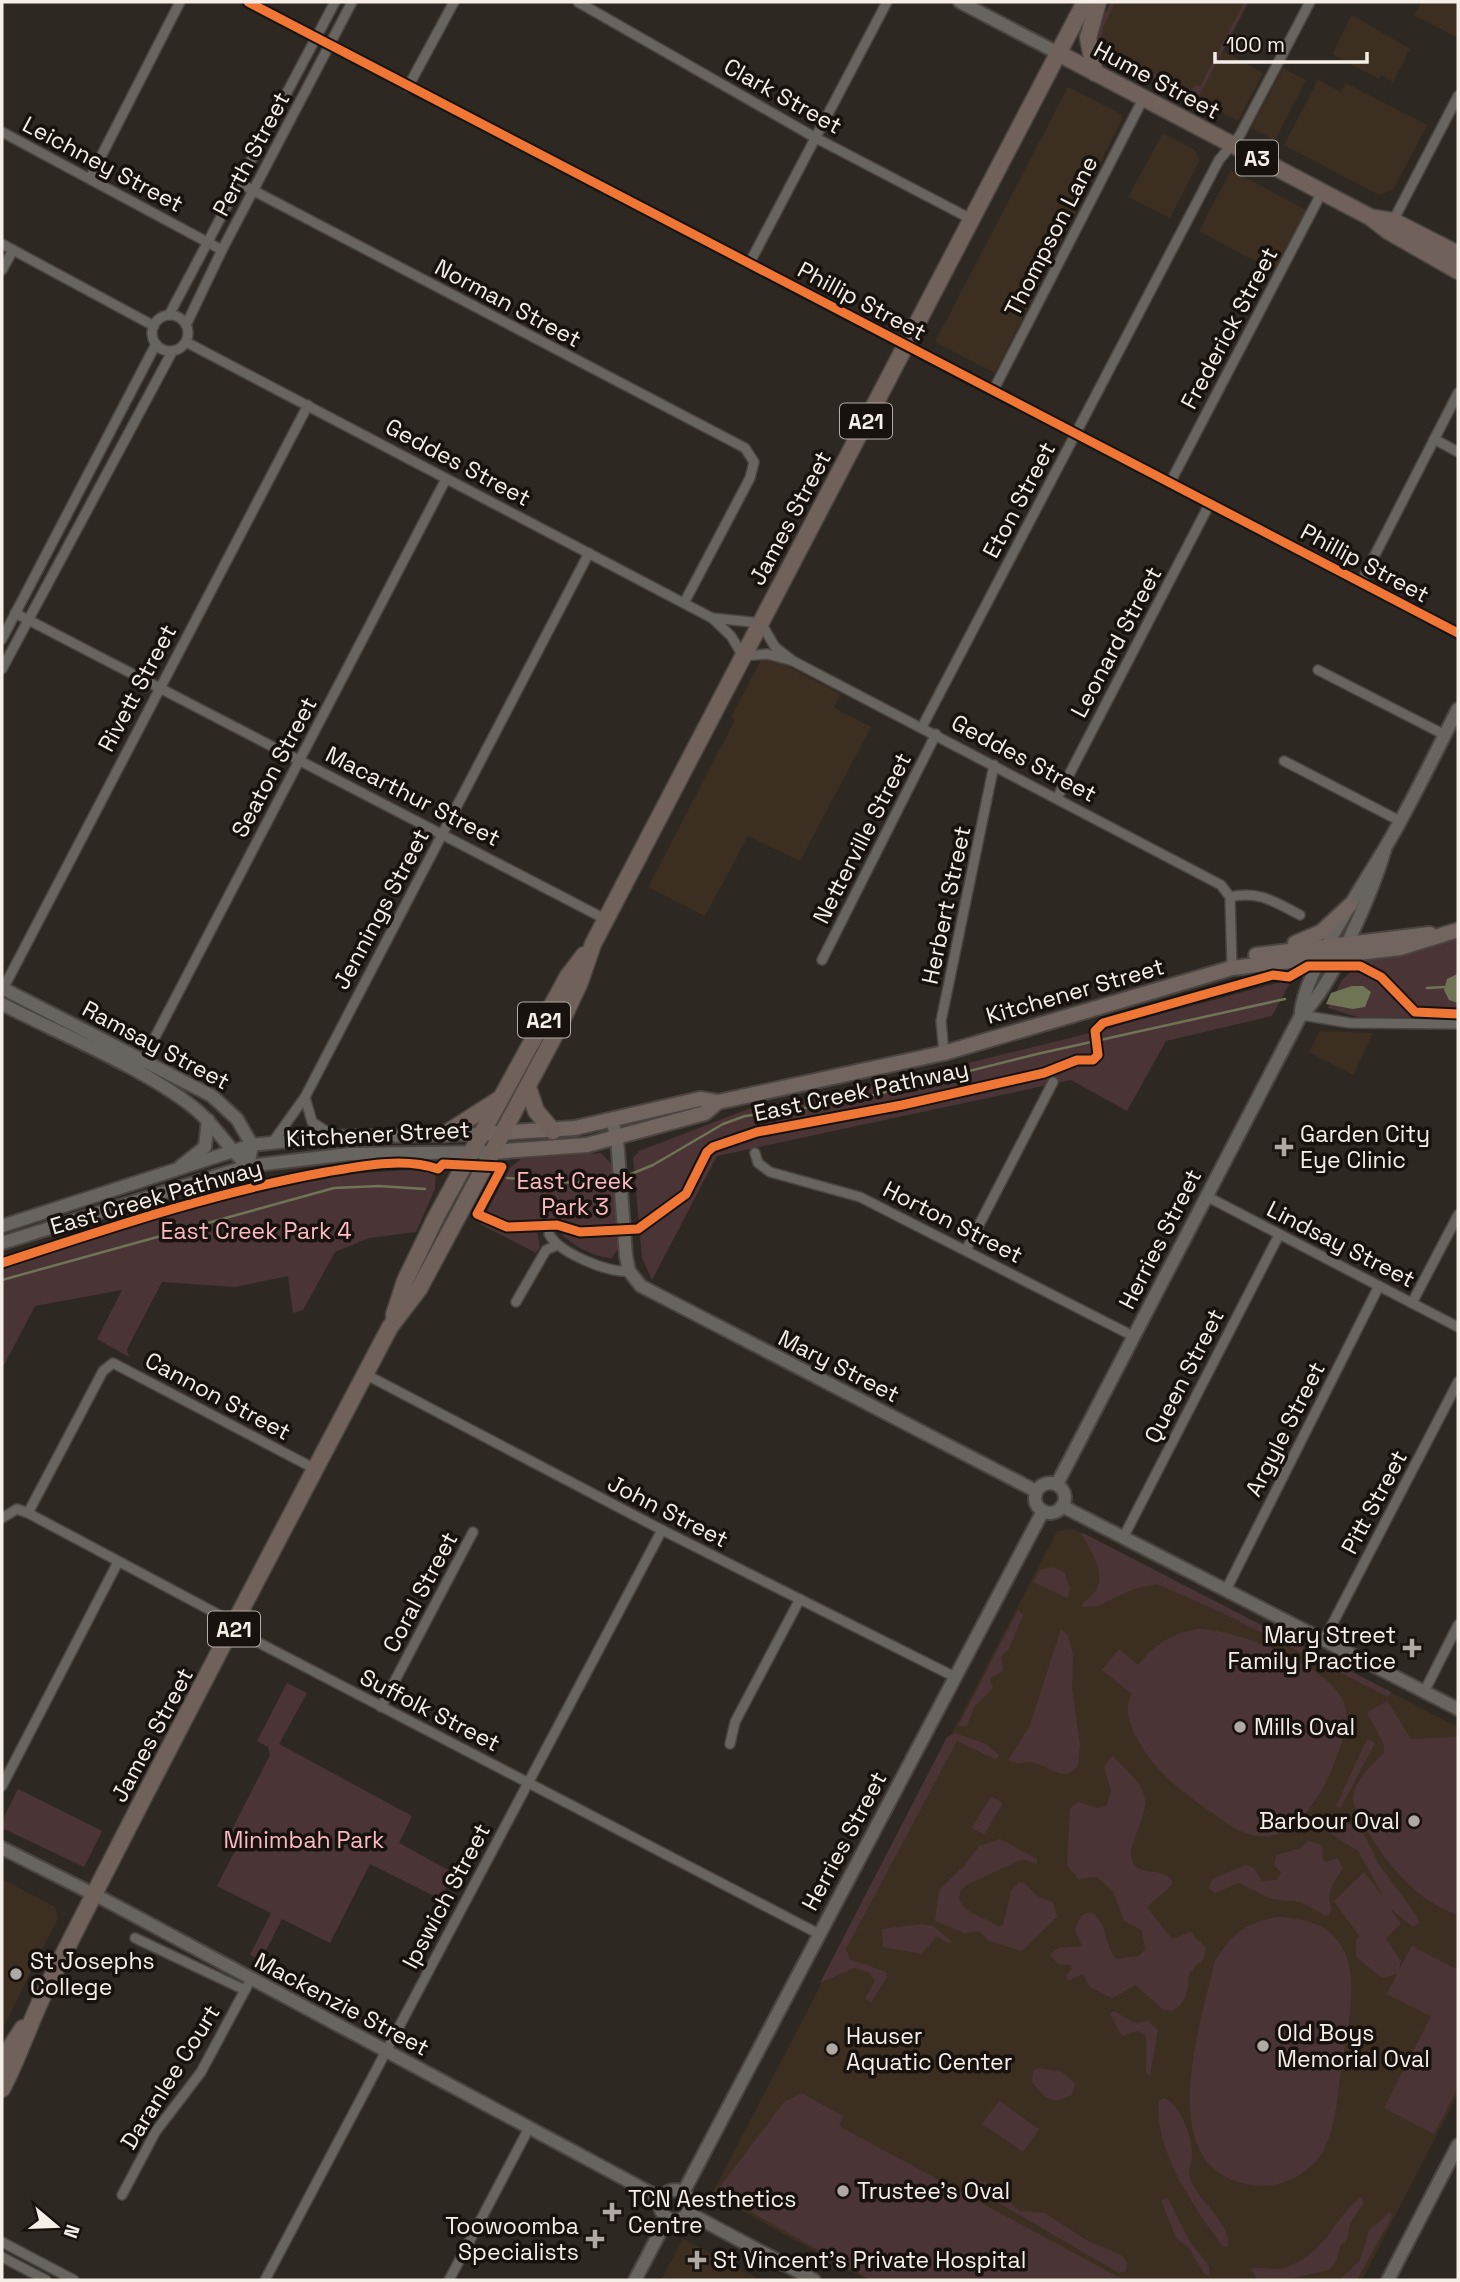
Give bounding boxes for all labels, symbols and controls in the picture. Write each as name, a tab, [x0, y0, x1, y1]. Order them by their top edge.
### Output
scale bar	[1215, 21, 1367, 65]
text: 100 m	[1226, 31, 1285, 58]
street label: Hume Street	[1089, 34, 1225, 126]
street label: Clark Street	[718, 51, 848, 141]
street label: Perth Street	[206, 87, 296, 221]
street label: Leichney Street	[18, 109, 188, 219]
road number: A3	[1236, 140, 1278, 176]
street label: Thompson Lane	[998, 151, 1104, 321]
street label: Frederick Street	[1174, 242, 1284, 414]
street label: Norman Street	[430, 252, 586, 354]
street label: Phillip Street	[793, 255, 931, 347]
road number: A21	[840, 404, 892, 438]
street label: Geddes Street	[380, 411, 536, 513]
street label: Eton Street	[976, 437, 1062, 563]
street label: James Street	[742, 446, 838, 590]
street label: Phillip Street	[1296, 517, 1434, 609]
street label: Leonard Street	[1064, 561, 1168, 723]
street label: Rivett Street	[91, 619, 183, 757]
street label: Seaton Street	[224, 692, 324, 842]
street label: Geddes Street	[946, 707, 1102, 809]
street label: Macarthur Street	[321, 739, 505, 853]
street label: Netterville Street	[806, 747, 918, 929]
street label: Herbert Street	[915, 823, 977, 987]
street label: Jennings Street	[326, 824, 436, 994]
street label: Kitchener Street	[982, 951, 1168, 1031]
street label: Ramsay Street	[77, 994, 235, 1096]
road number: A21	[518, 1002, 570, 1038]
street label: East Creek Pathway	[751, 1054, 971, 1128]
street label: Kitchener Street	[285, 1114, 471, 1154]
place label: Garden City Eye Clinic	[1300, 1119, 1430, 1175]
marker: Garden City Eye Clinic	[1274, 1137, 1294, 1157]
street label: East Creek Pathway	[47, 1152, 265, 1242]
street label: Herries Street	[1112, 1164, 1208, 1314]
park label: East Creek Park 3	[516, 1166, 634, 1222]
street label: Horton Street	[878, 1174, 1028, 1270]
street label: Lindsay Street	[1262, 1194, 1420, 1294]
park label: East Creek Park 4	[160, 1216, 352, 1246]
street label: Queen Street	[1137, 1304, 1231, 1448]
street label: Mary Street	[773, 1323, 905, 1409]
street label: Cannon Street	[140, 1345, 296, 1447]
street label: Argyle Street	[1238, 1357, 1332, 1501]
street label: Pitt Street	[1334, 1445, 1414, 1559]
street label: John Street	[603, 1468, 733, 1554]
street label: Coral Street	[376, 1527, 464, 1657]
road number: A21	[208, 1612, 260, 1646]
place label: Mary Street Family Practice	[1228, 1620, 1396, 1676]
marker: Mary Street Family Practice	[1402, 1638, 1422, 1658]
street label: Suffolk Street	[355, 1662, 505, 1758]
street label: James Street	[104, 1663, 200, 1807]
place label: Mills Oval	[1254, 1712, 1355, 1742]
marker: Mills Oval	[1232, 1719, 1248, 1735]
street label: Herries Street	[795, 1766, 893, 1916]
place label: Barbour Oval	[1259, 1806, 1400, 1836]
marker: Barbour Oval	[1406, 1813, 1422, 1829]
street label: Ipswich Street	[395, 1818, 497, 1974]
park label: Minimbah Park	[224, 1825, 384, 1855]
street label: Mackenzie Street	[250, 1945, 434, 2063]
place label: St Josephs College	[30, 1946, 155, 2002]
marker: St Josephs College	[8, 1966, 24, 1982]
street label: Daranlee Court	[114, 1999, 226, 2155]
place label: Old Boys Memorial Oval	[1277, 2018, 1430, 2074]
place label: Hauser Aquatic Center	[846, 2021, 1012, 2077]
marker: Old Boys Memorial Oval	[1255, 2038, 1271, 2054]
marker: Hauser Aquatic Center	[824, 2041, 840, 2057]
place label: Trustee's Oval	[857, 2176, 1010, 2206]
marker: Trustee's Oval	[835, 2183, 851, 2199]
place label: TCN Aesthetics Centre	[628, 2184, 796, 2240]
north arrow	[21, 2191, 91, 2261]
marker: TCN Aesthetics Centre	[602, 2202, 622, 2222]
place label: Toowoomba Specialists	[445, 2211, 579, 2267]
text: N	[58, 2221, 85, 2241]
marker: Toowoomba Specialists	[585, 2229, 605, 2249]
place label: St Vincent's Private Hospital	[713, 2245, 1026, 2275]
marker: St Vincent's Private Hospital	[687, 2250, 707, 2270]

